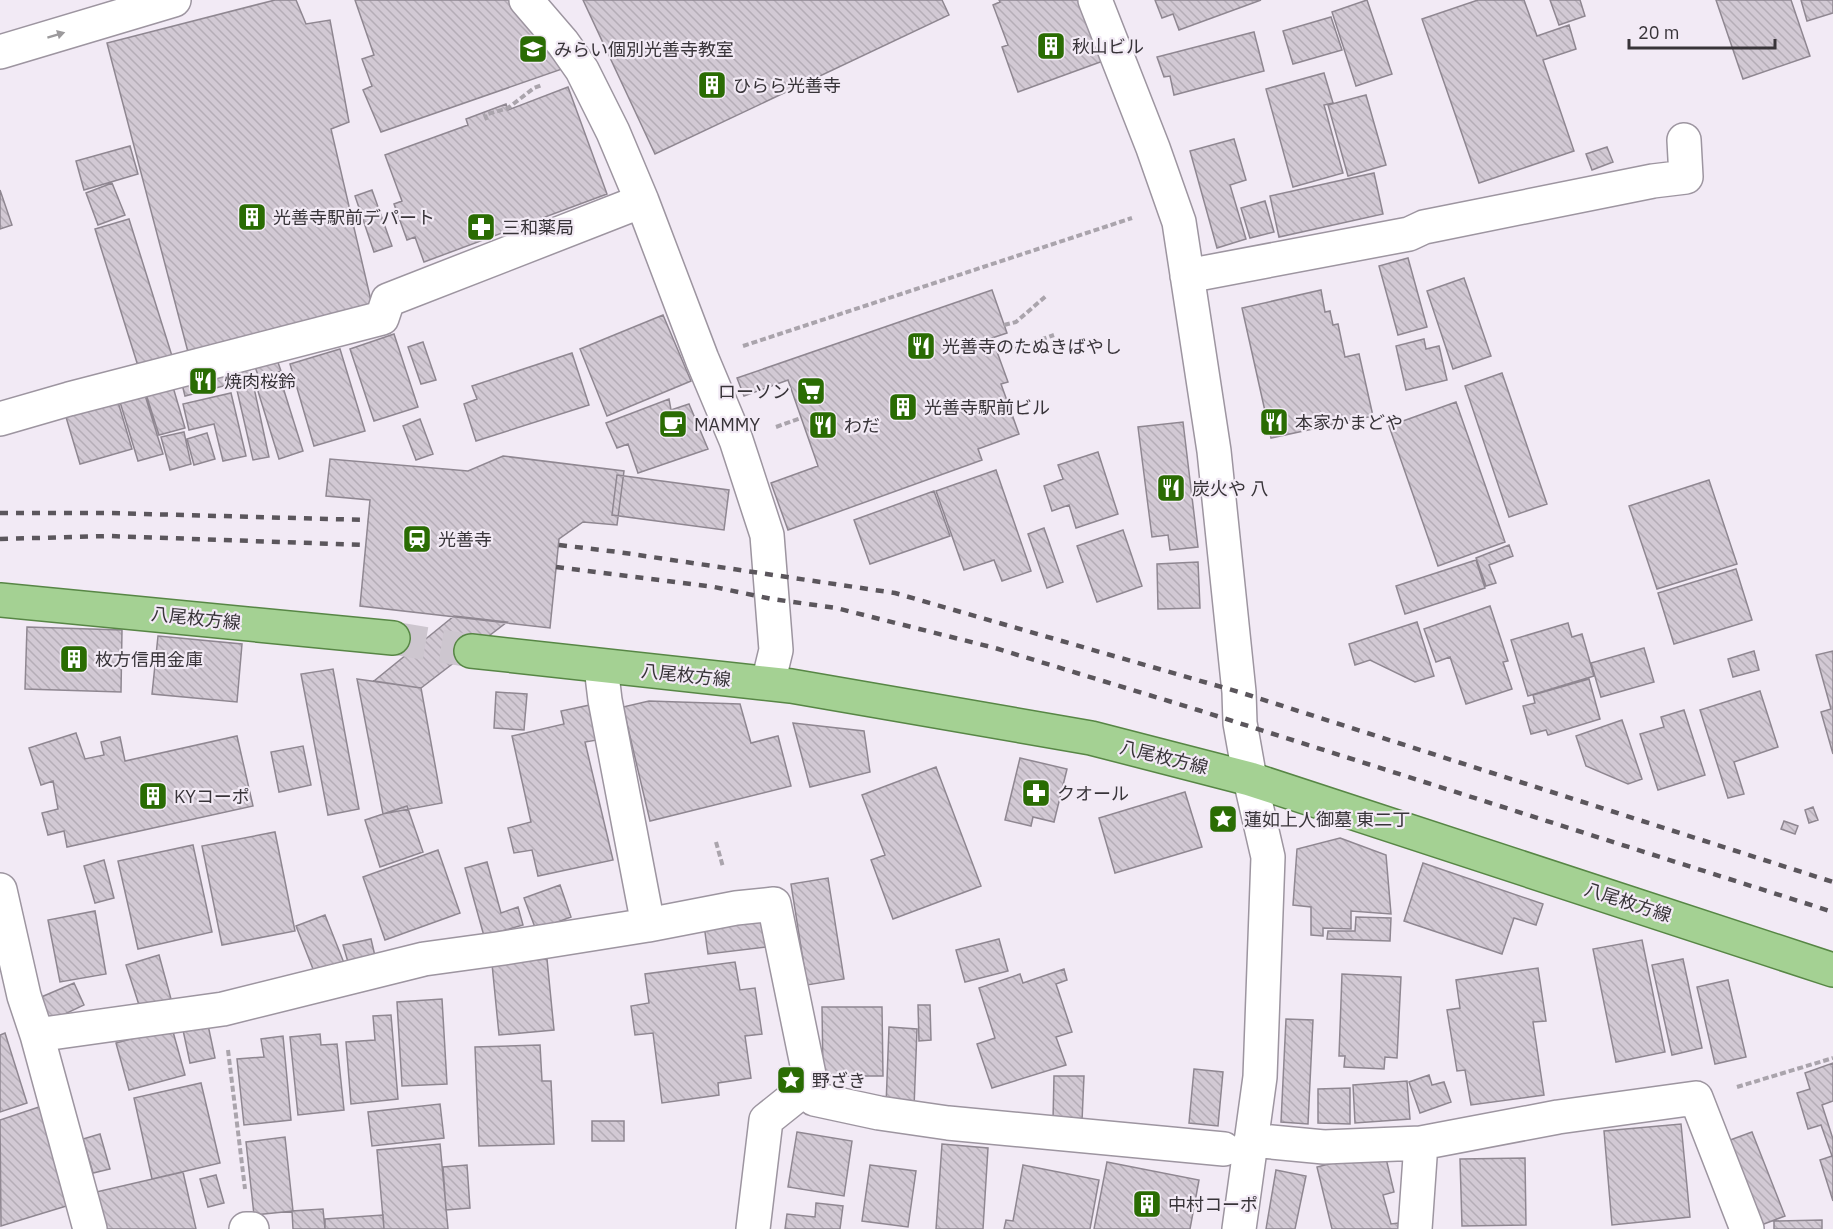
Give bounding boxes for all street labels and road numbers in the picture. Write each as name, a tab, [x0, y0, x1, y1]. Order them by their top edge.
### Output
street label: 八尾枚方線	[150, 602, 242, 634]
street label: 八尾枚方線	[640, 659, 732, 691]
street label: 八尾枚方線	[1118, 735, 1210, 779]
street label: 八尾枚方線	[1582, 877, 1674, 927]

